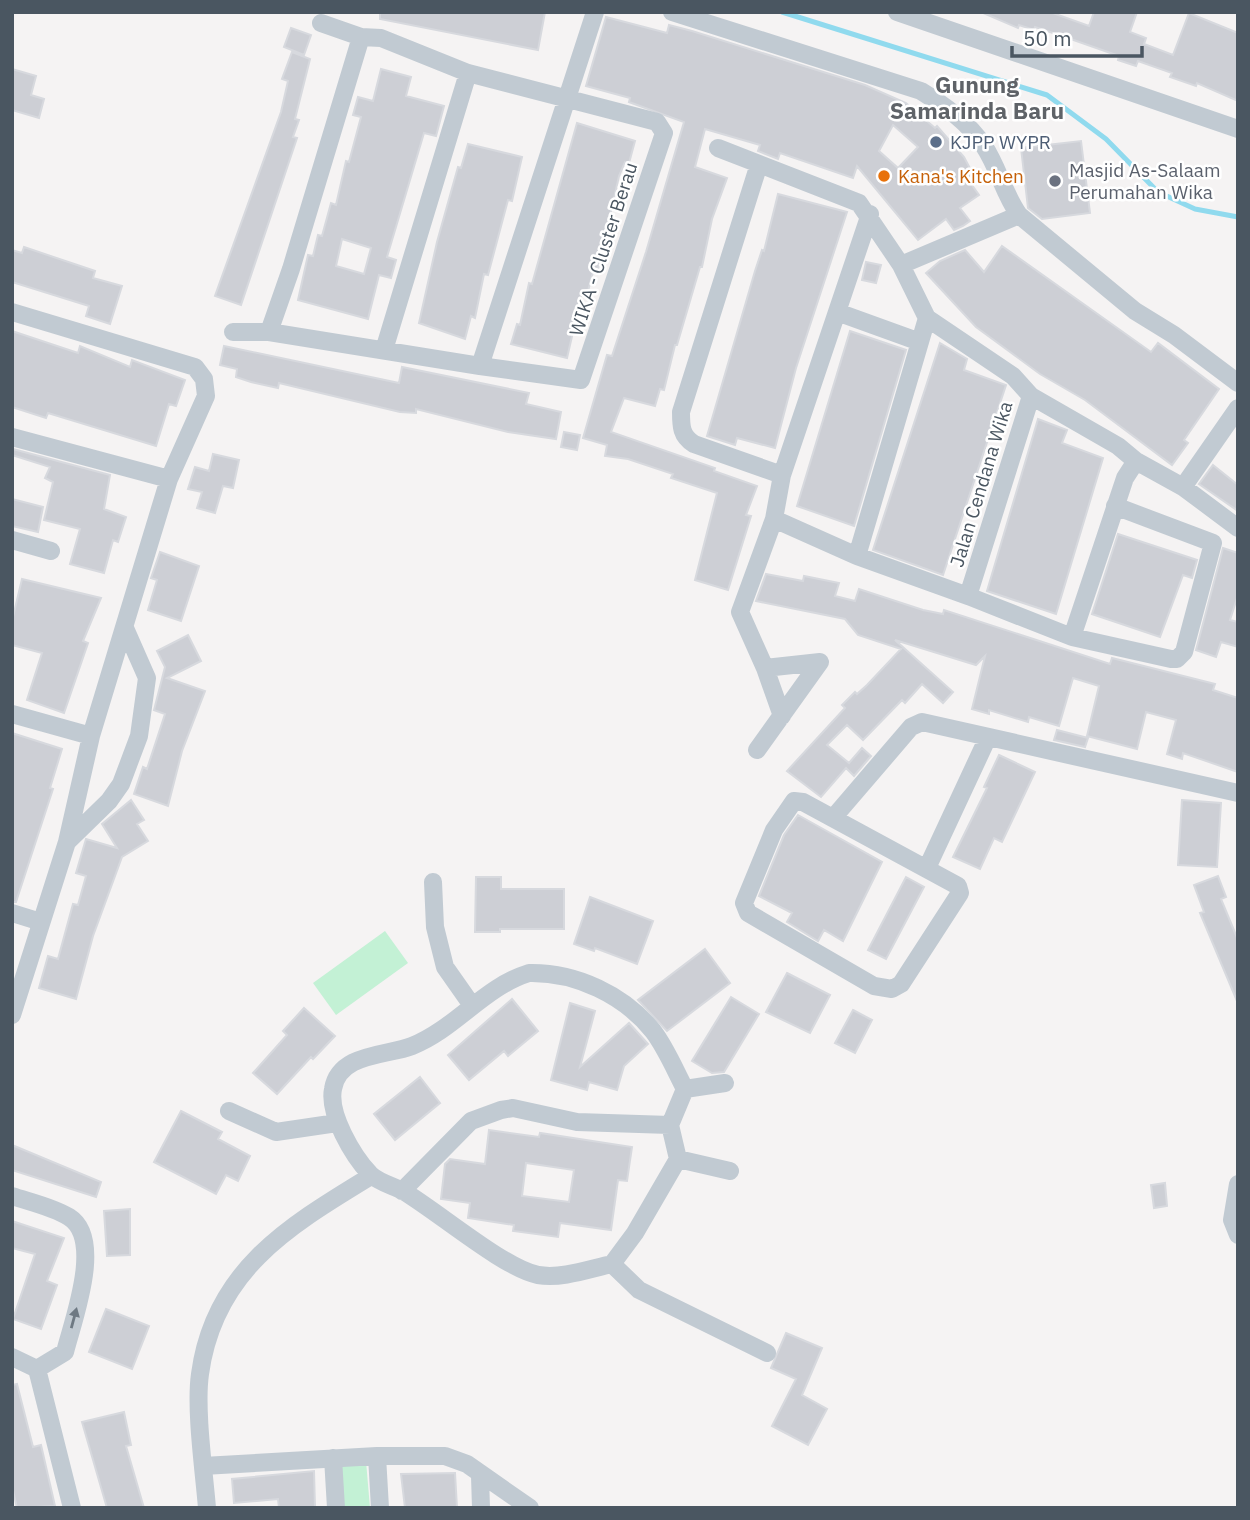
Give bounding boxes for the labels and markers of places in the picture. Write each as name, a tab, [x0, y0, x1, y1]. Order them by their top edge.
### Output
place label: KJPP WYPR	[950, 130, 1051, 154]
marker: KJPP WYPR	[928, 134, 944, 150]
place label: Masjid As-Salaam Perumahan Wika	[1069, 158, 1221, 204]
place label: Kana's Kitchen	[898, 164, 1024, 188]
marker: Kana's Kitchen	[876, 168, 892, 184]
marker: Masjid As-Salaam Perumahan Wika	[1047, 173, 1063, 189]

